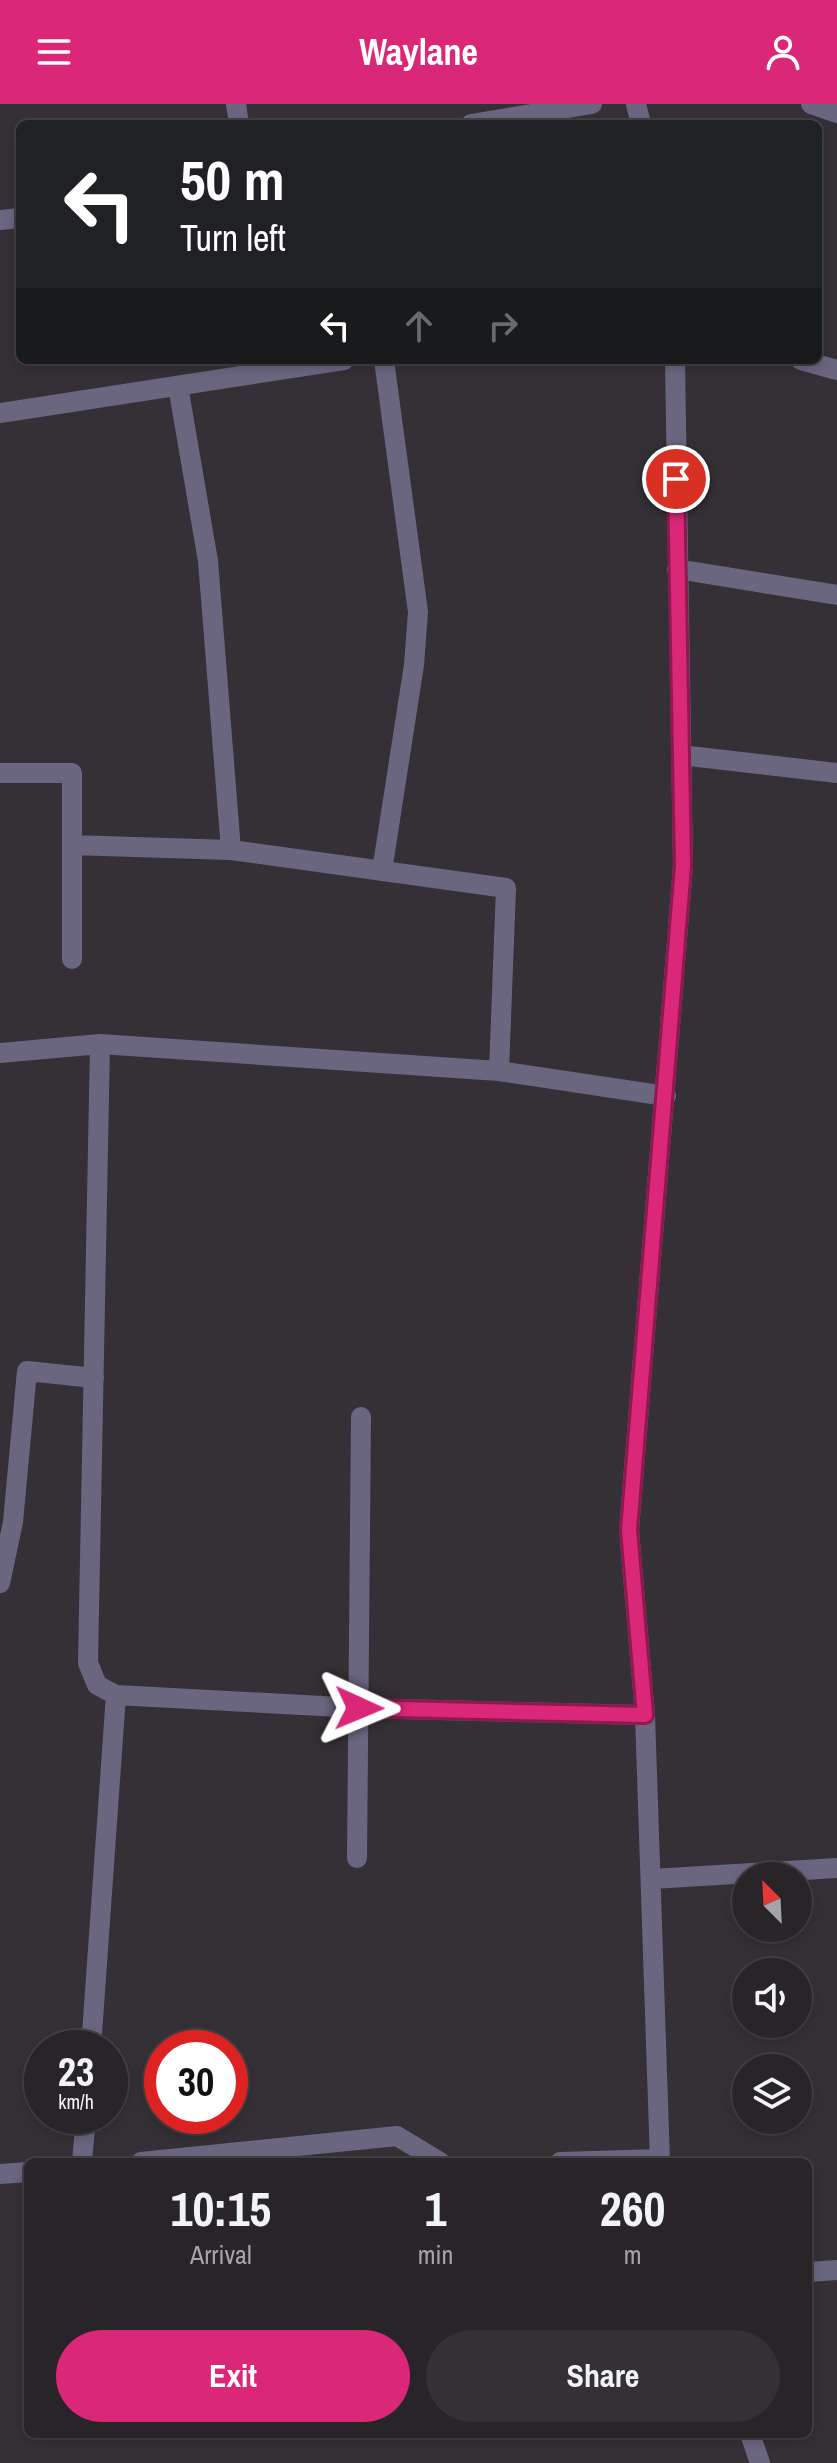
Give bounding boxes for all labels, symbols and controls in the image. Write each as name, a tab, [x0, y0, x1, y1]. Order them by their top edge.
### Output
text: Waylane	[359, 28, 478, 76]
icon: menu	[32, 30, 76, 74]
icon: person	[761, 30, 805, 74]
text: 50 m	[180, 142, 285, 217]
icon: left	[48, 152, 152, 256]
text: Turn left	[180, 214, 286, 262]
icon: left	[313, 304, 357, 348]
icon: ahead	[397, 304, 441, 348]
icon: right	[481, 304, 525, 348]
pin	[642, 445, 710, 513]
icon: arrive	[654, 457, 698, 501]
position arrow	[317, 1666, 401, 1750]
north arrow	[732, 1862, 812, 1942]
map controls	[732, 1862, 812, 2134]
button: sound	[732, 1958, 812, 2038]
speed limit sign: 30	[144, 2030, 248, 2134]
text: 23	[58, 2045, 94, 2098]
button: layers	[732, 2054, 812, 2134]
text: km/h	[58, 2088, 94, 2115]
text: 10:15	[171, 2176, 271, 2241]
text: 1	[425, 2176, 446, 2241]
text: 260	[600, 2176, 665, 2241]
text: Arrival	[190, 2237, 252, 2272]
text: min	[418, 2237, 453, 2272]
text: m	[624, 2237, 642, 2272]
button: Exit	[56, 2330, 410, 2422]
button: Share	[426, 2330, 780, 2422]

